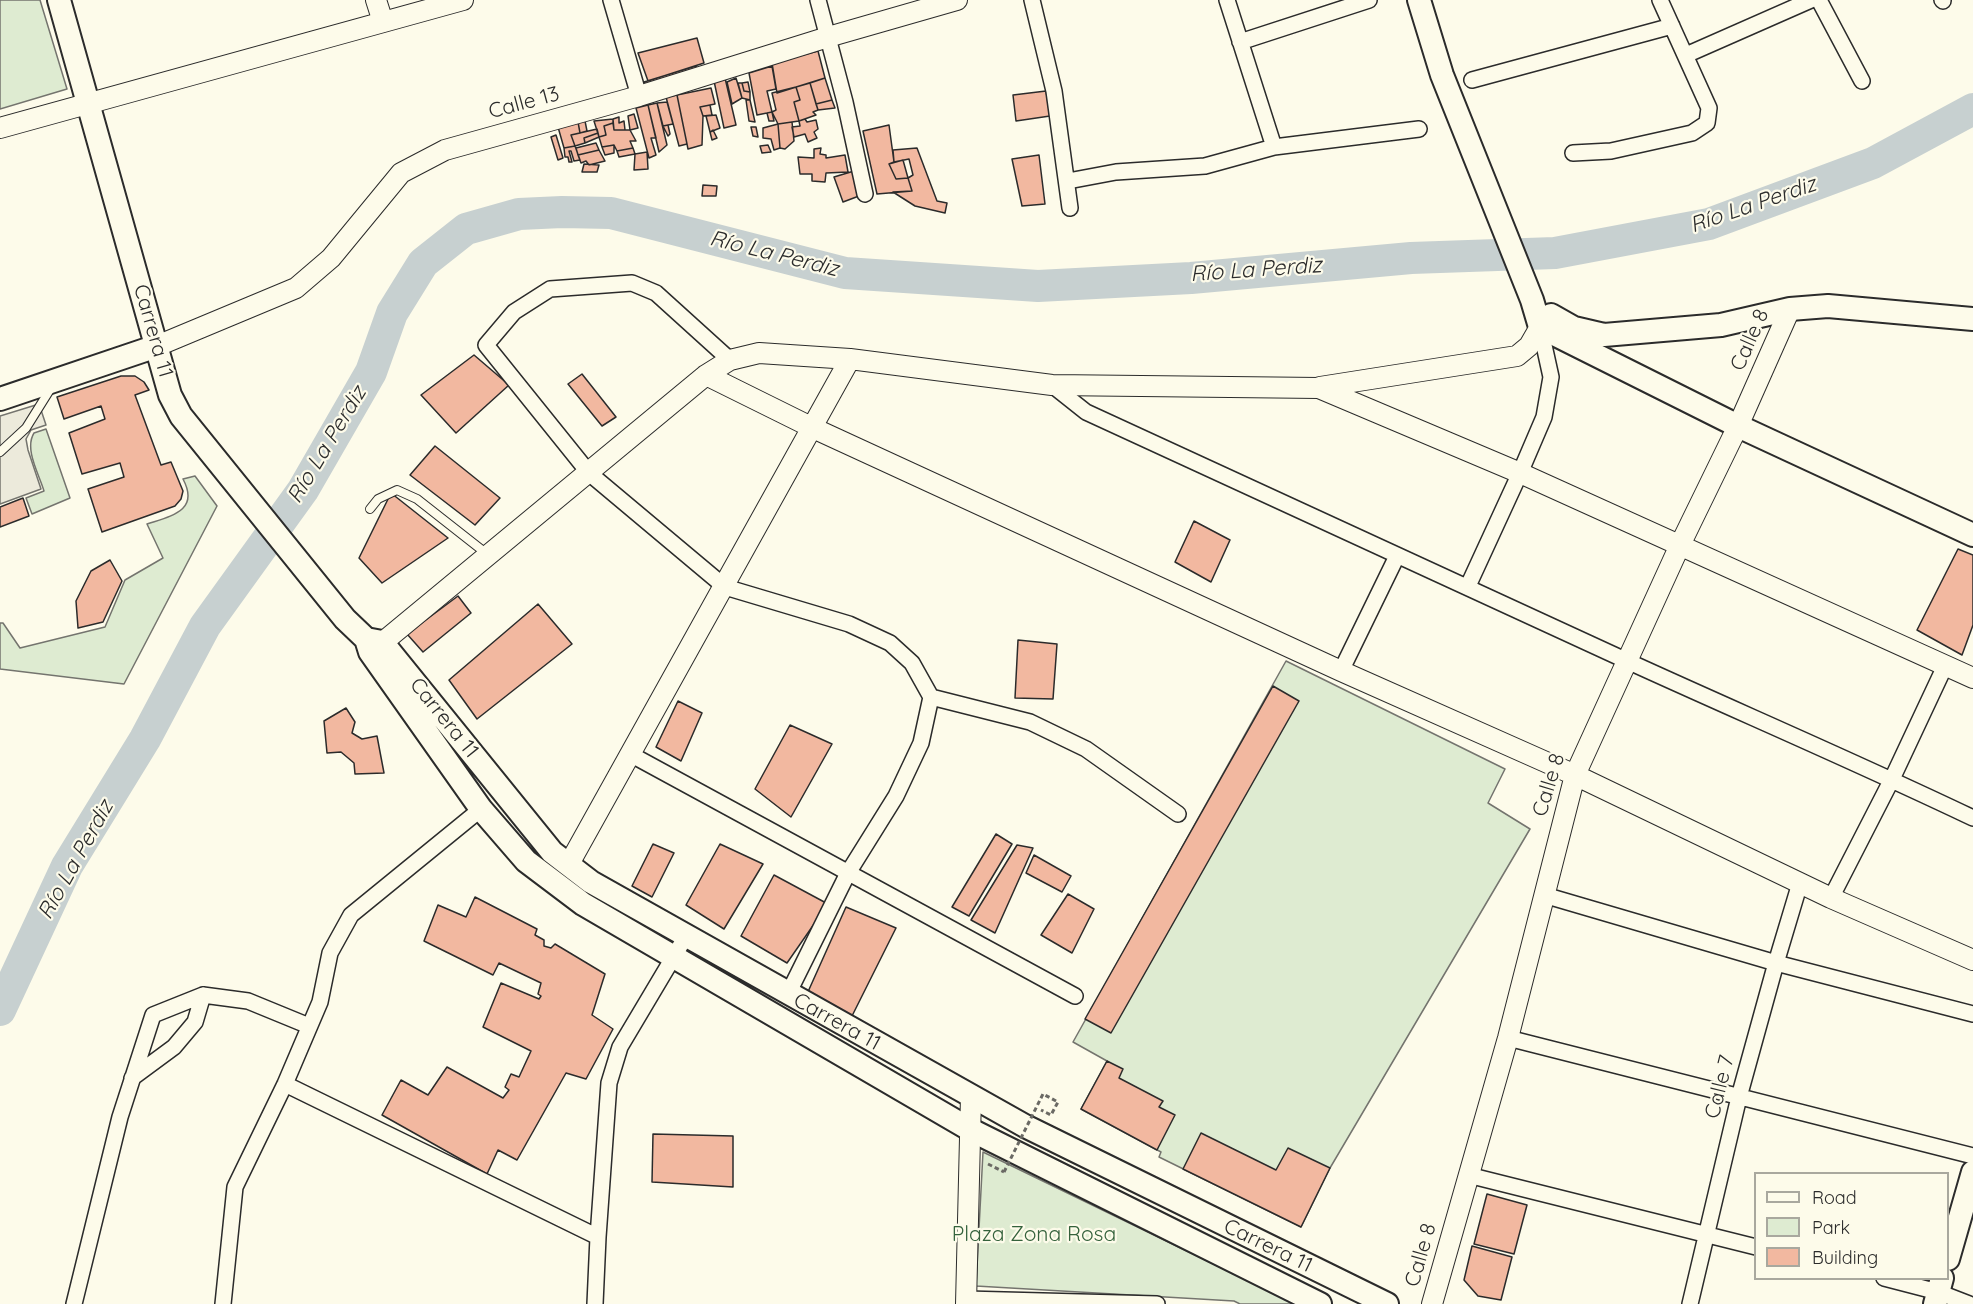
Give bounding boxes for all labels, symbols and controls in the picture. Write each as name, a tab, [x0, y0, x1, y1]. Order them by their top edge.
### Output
street label: Calle 13	[486, 81, 562, 125]
water label: Río La Perdiz	[1686, 171, 1820, 239]
water label: Río La Perdiz	[707, 225, 841, 283]
water label: Río La Perdiz	[1189, 252, 1323, 288]
street label: Carrera 11	[128, 281, 178, 381]
street label: Calle 8	[1725, 305, 1775, 375]
water label: Río La Perdiz	[282, 382, 372, 508]
street label: Carrera 11	[404, 673, 484, 763]
street label: Calle 8	[1527, 750, 1571, 820]
water label: Río La Perdiz	[33, 796, 119, 924]
street label: Carrera 11	[789, 988, 885, 1056]
street label: Calle 7	[1700, 1053, 1740, 1121]
legend	[1754, 1172, 1949, 1280]
text: Road	[1812, 1186, 1857, 1209]
street label: Carrera 11	[1219, 1214, 1317, 1278]
text: Park	[1812, 1216, 1850, 1239]
street label: Calle 8	[1400, 1220, 1442, 1290]
park label: Plaza Zona Rosa	[952, 1222, 1116, 1248]
text: Building	[1812, 1246, 1878, 1269]

